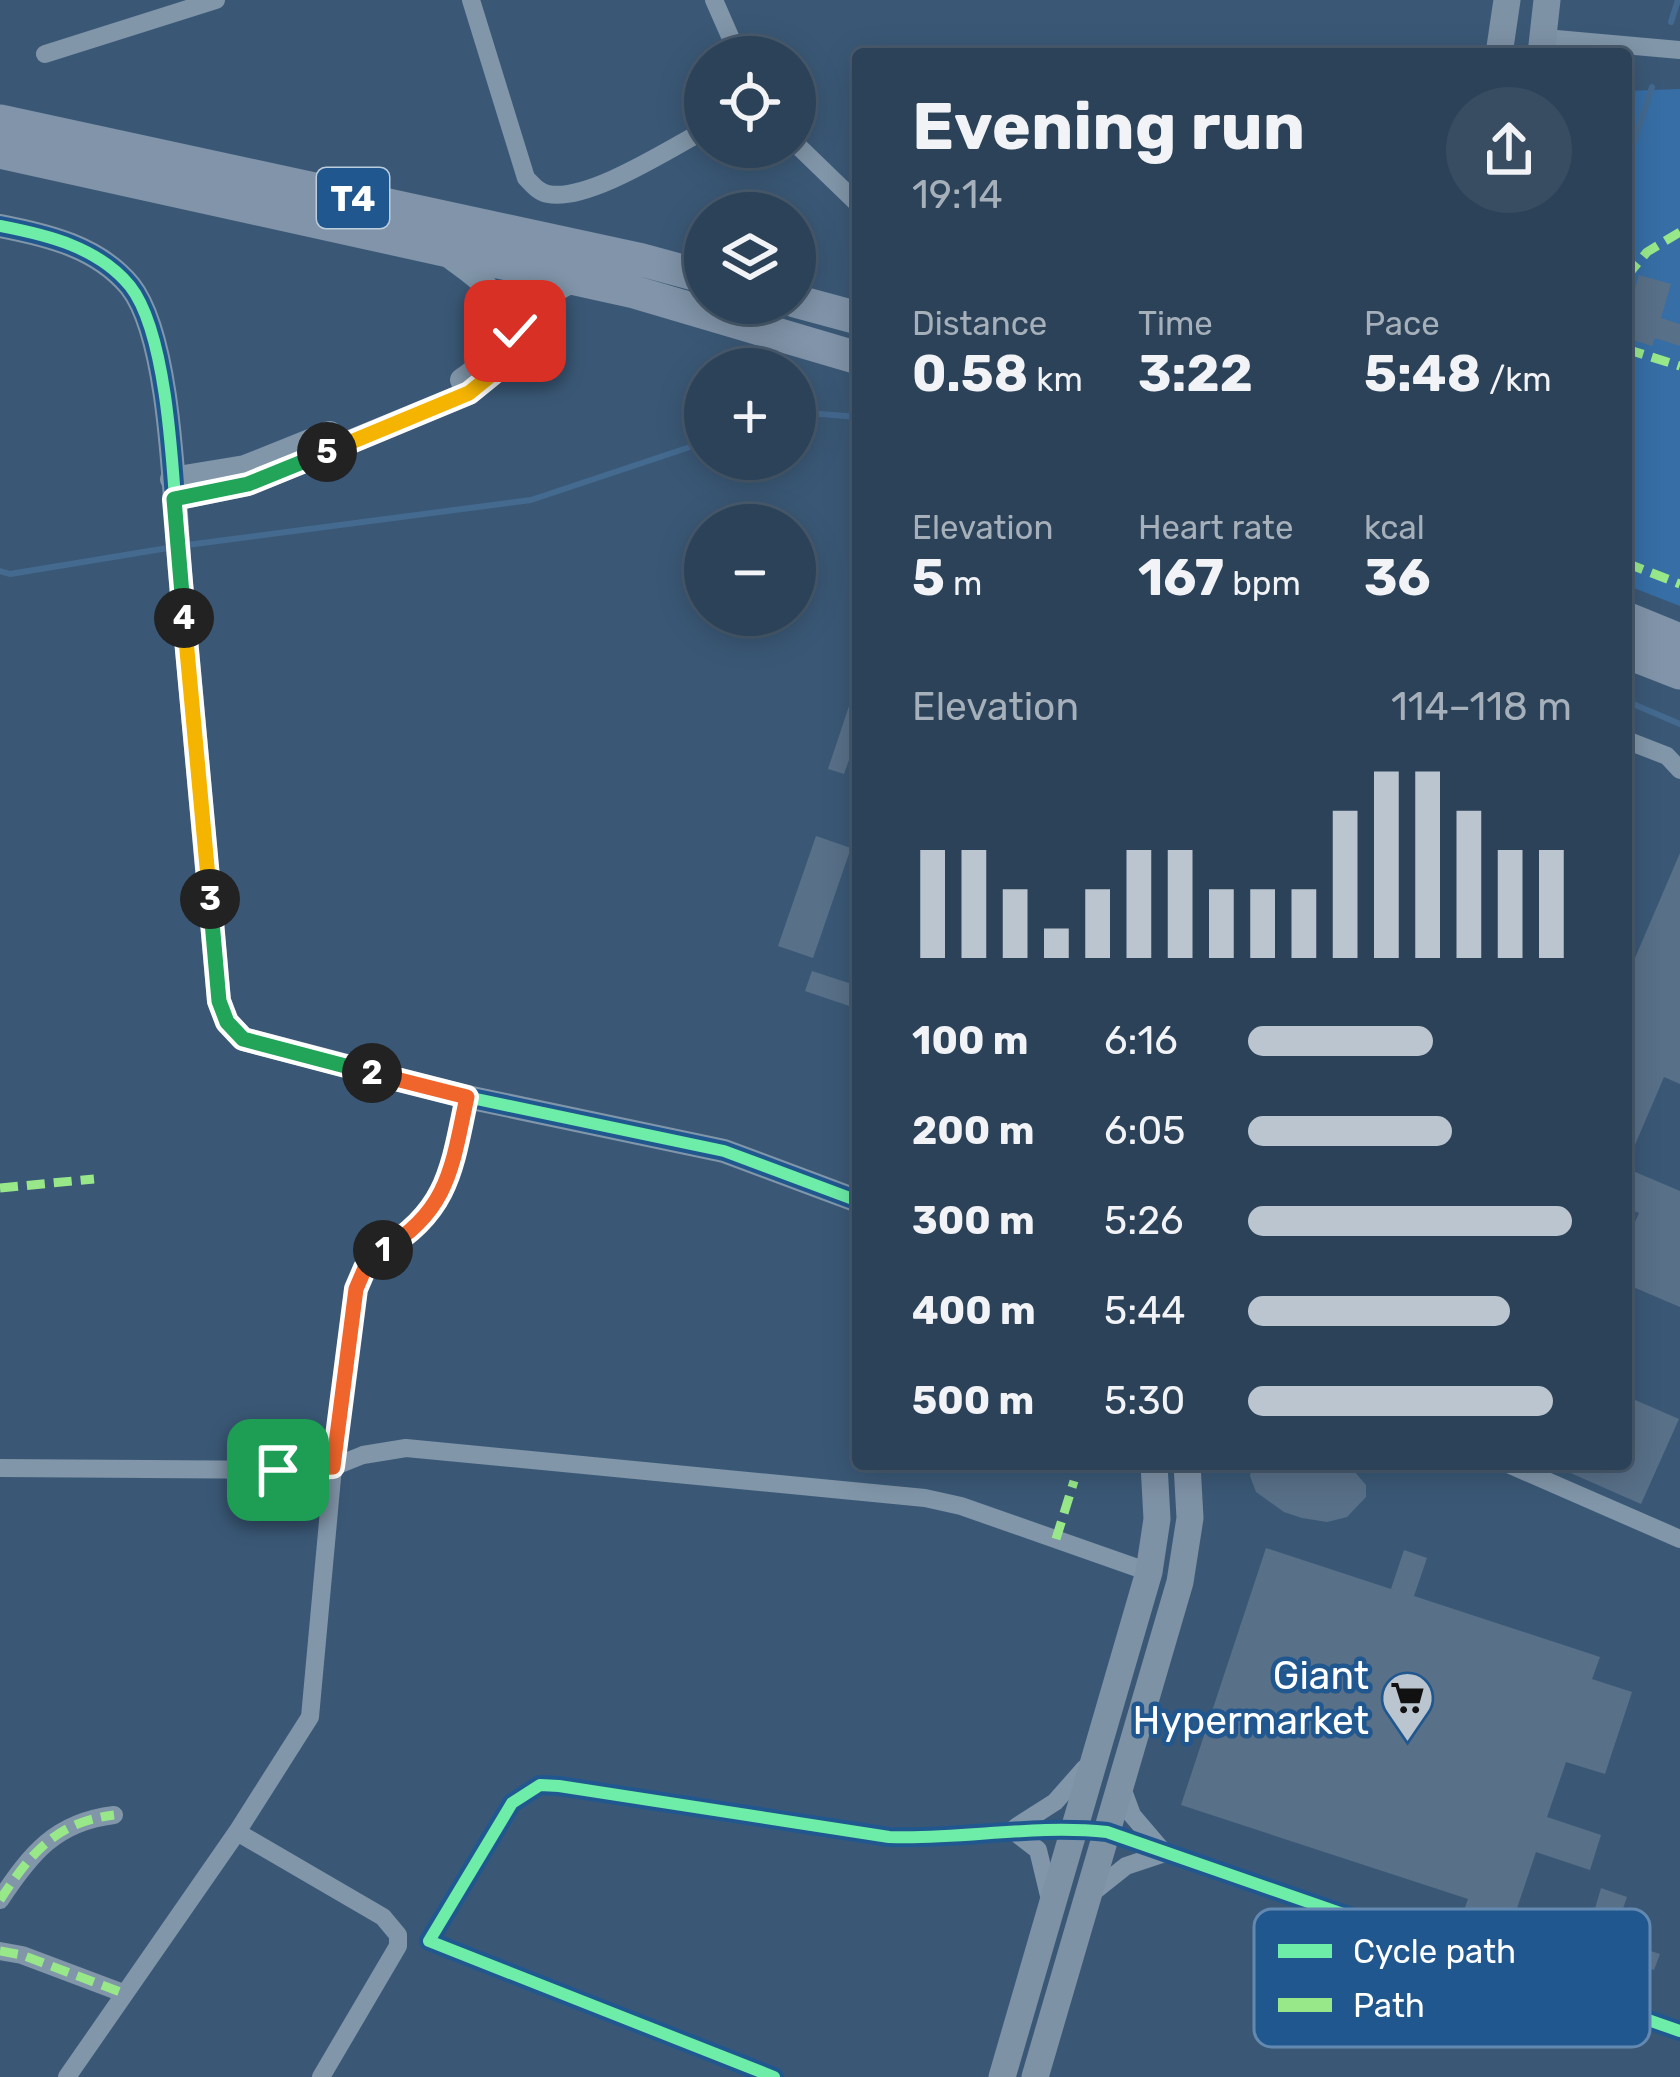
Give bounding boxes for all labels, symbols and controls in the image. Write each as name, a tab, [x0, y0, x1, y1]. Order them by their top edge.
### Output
map controls	[684, 36, 816, 636]
button: locate	[684, 36, 816, 168]
text: Evening run	[912, 87, 1305, 166]
button: share	[1446, 87, 1572, 213]
road number: T4	[317, 168, 389, 228]
text: 19:14	[912, 172, 1003, 218]
button: layers	[684, 192, 816, 324]
pin	[464, 280, 566, 382]
icon: check	[482, 298, 548, 364]
text: Distance	[912, 304, 1047, 343]
text: Time	[1138, 304, 1213, 343]
text: Pace	[1364, 304, 1440, 343]
text: 0.58	[912, 343, 1028, 404]
text: 3:22	[1138, 343, 1253, 404]
text: 5:48	[1364, 343, 1481, 404]
button: +	[684, 348, 816, 480]
text: km	[1028, 360, 1083, 399]
text: /km	[1481, 360, 1552, 399]
pin: 5	[297, 422, 357, 482]
text: 5	[316, 432, 338, 471]
button: −	[684, 504, 816, 636]
text: Elevation	[912, 508, 1053, 547]
text: Heart rate	[1138, 508, 1294, 547]
text: kcal	[1364, 508, 1425, 547]
text: 5	[912, 547, 945, 608]
text: 167	[1138, 547, 1224, 608]
text: 36	[1364, 547, 1431, 608]
text: m	[945, 564, 982, 603]
text: bpm	[1224, 564, 1301, 603]
pin: 4	[154, 588, 214, 648]
text: 4	[173, 598, 195, 637]
text: Elevation	[912, 684, 1079, 730]
text: 114–118 m	[1391, 684, 1572, 730]
pin: 3	[180, 869, 240, 929]
text: 3	[199, 879, 221, 918]
text: 100 m	[912, 1018, 1028, 1064]
text: 6:16	[1104, 1018, 1178, 1064]
pin: 2	[342, 1043, 402, 1103]
text: 2	[361, 1053, 383, 1092]
text: 200 m	[912, 1108, 1034, 1154]
text: 6:05	[1104, 1108, 1185, 1154]
text: 300 m	[912, 1198, 1035, 1244]
text: 5:26	[1104, 1198, 1184, 1244]
pin: 1	[353, 1220, 413, 1280]
text: 1	[375, 1230, 391, 1269]
text: 400 m	[912, 1288, 1036, 1334]
text: 5:44	[1104, 1288, 1186, 1334]
text: 500 m	[912, 1378, 1034, 1424]
text: 5:30	[1104, 1378, 1185, 1424]
pin	[227, 1419, 329, 1521]
icon: arrive	[245, 1437, 311, 1503]
place label: Giant Hypermarket	[1133, 1653, 1369, 1744]
supermarket icon: Giant Hypermarket	[1380, 1670, 1436, 1744]
legend	[1254, 1909, 1650, 2047]
text: Cycle path	[1353, 1932, 1516, 1971]
text: Path	[1353, 1986, 1425, 2025]

